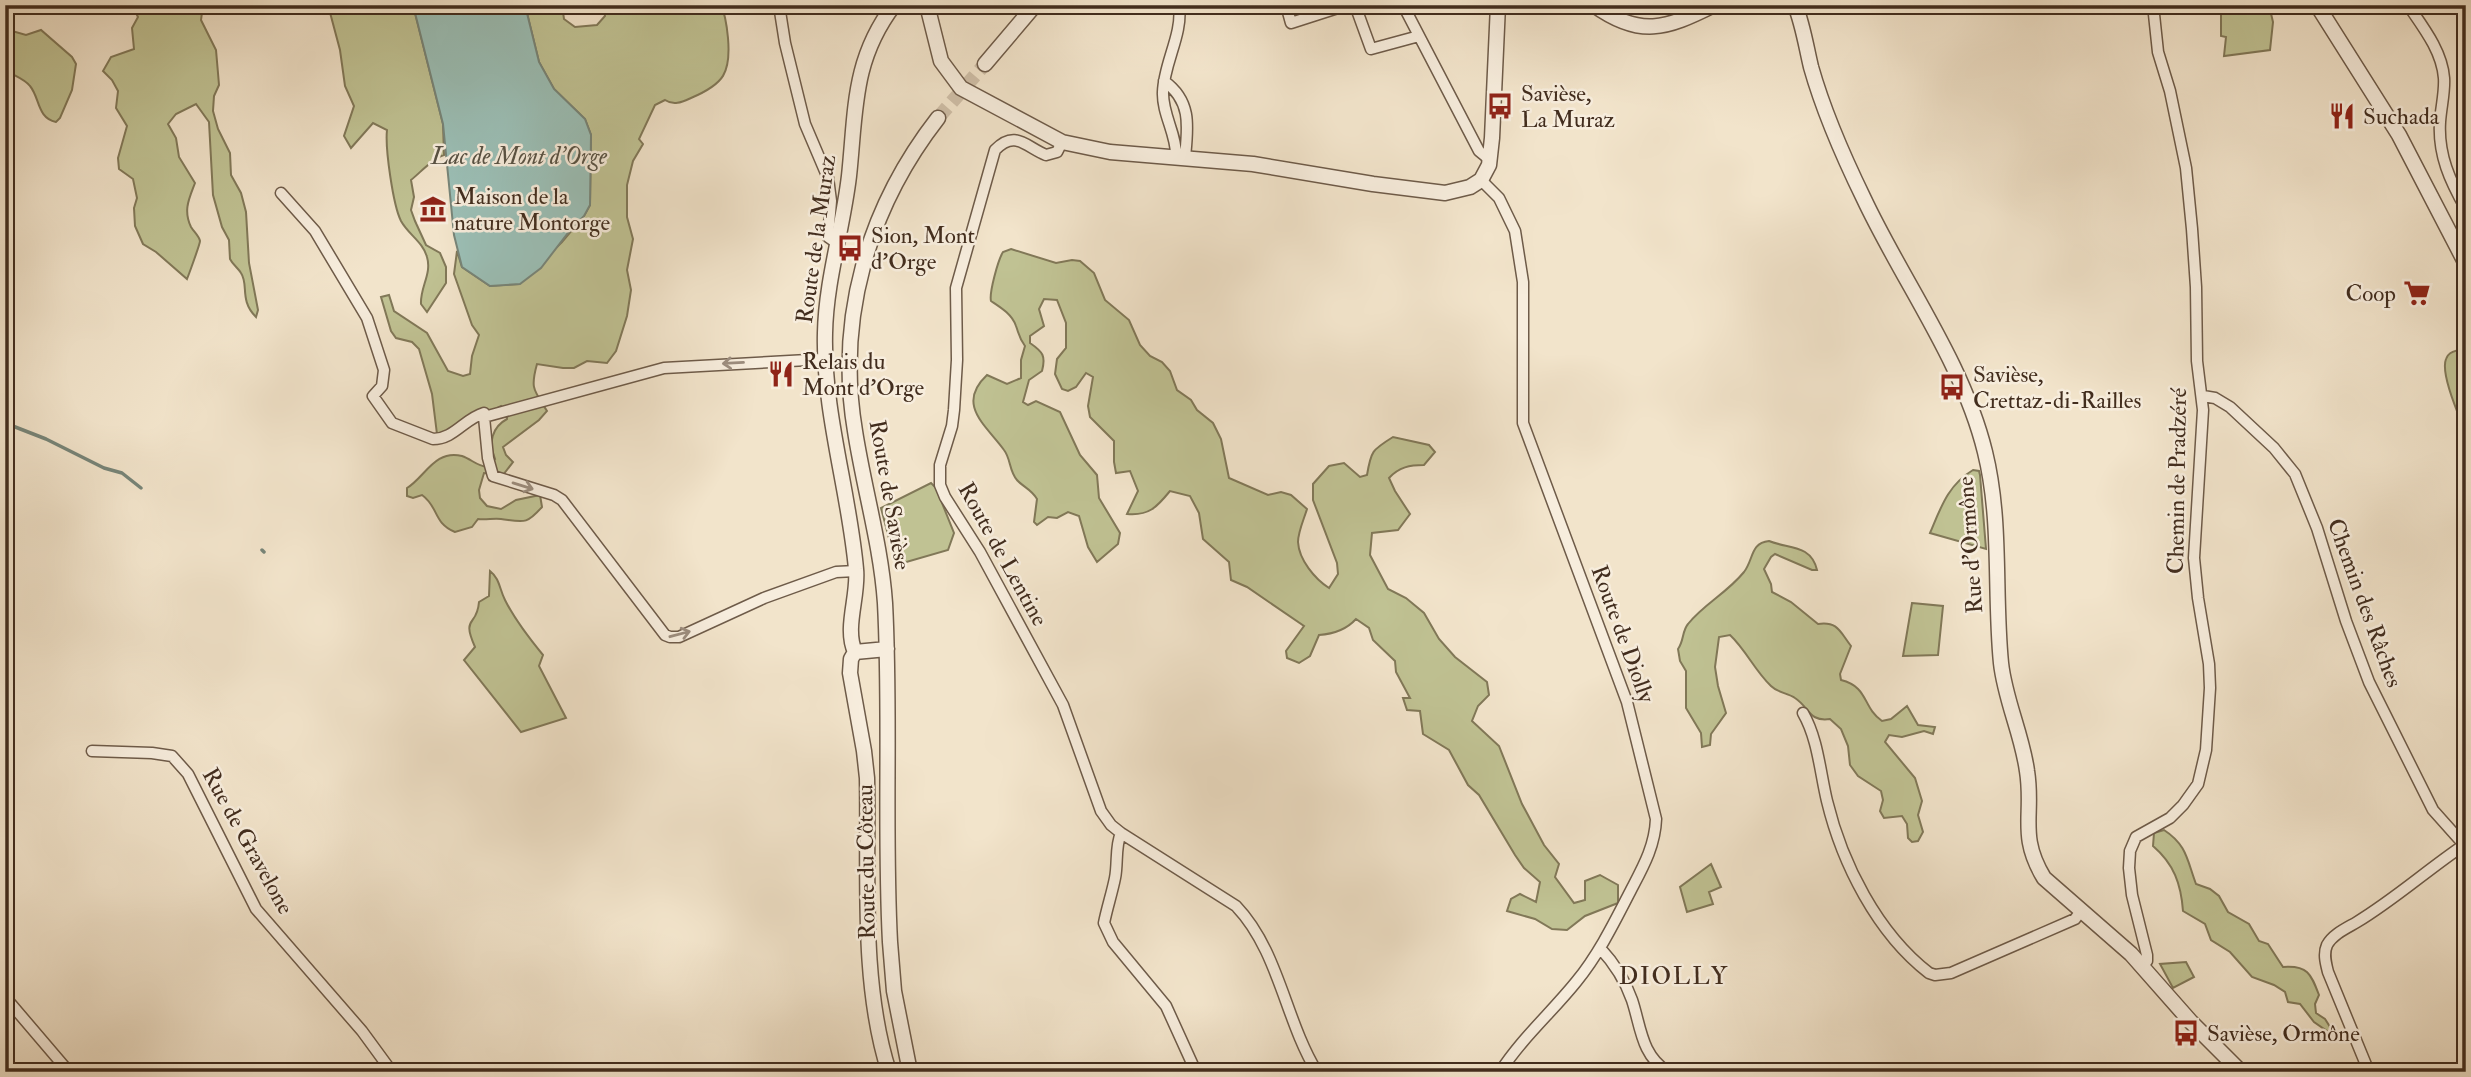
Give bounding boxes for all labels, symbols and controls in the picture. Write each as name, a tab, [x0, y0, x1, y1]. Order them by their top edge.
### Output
place label: Savièse, La Muraz	[1521, 79, 1615, 134]
bus stop icon: Savièse, La Muraz	[1485, 91, 1515, 121]
restaurant icon: Suchada	[2327, 101, 2357, 131]
place label: Suchada	[2363, 102, 2440, 131]
water label: Lac de Mont d'Orge	[430, 141, 608, 172]
street label: Route de la Muraz	[790, 153, 842, 325]
place label: Maison de la nature Montorge	[454, 182, 610, 237]
museum icon: Maison de la nature Montorge	[418, 194, 448, 224]
place label: Sion, Mont d'Orge	[871, 221, 975, 276]
bus stop icon: Sion, Mont d'Orge	[835, 233, 865, 263]
supermarket icon: Coop	[2402, 278, 2432, 308]
place label: Coop	[2345, 279, 2396, 309]
place label: Relais du Mont d'Orge	[802, 347, 925, 402]
one-way arrow	[722, 357, 745, 370]
restaurant icon: Relais du Mont d'Orge	[766, 359, 796, 389]
place label: Savièse, Crettaz-di-Railles	[1973, 360, 2141, 415]
bus stop icon: Savièse, Crettaz-di-Railles	[1937, 372, 1967, 402]
street label: Chemin de Pradzéré	[2161, 387, 2193, 574]
street label: Route de Savièse	[863, 418, 918, 573]
street label: Rue d'Ormône	[1951, 475, 1989, 615]
street label: Route de Lentine	[952, 477, 1055, 631]
one-way arrow	[512, 480, 534, 493]
street label: Chemin des Râches	[2321, 515, 2409, 692]
street label: Route de Diolly	[1585, 561, 1662, 708]
one-way arrow	[669, 627, 691, 640]
street label: Rue de Gravelone	[196, 763, 300, 920]
street label: Route du Côteau	[850, 784, 882, 940]
district label: DIOLLY	[1619, 961, 1729, 992]
bus stop icon: Savièse, Ormône	[2171, 1018, 2201, 1048]
place label: Savièse, Ormône	[2207, 1019, 2360, 1048]

